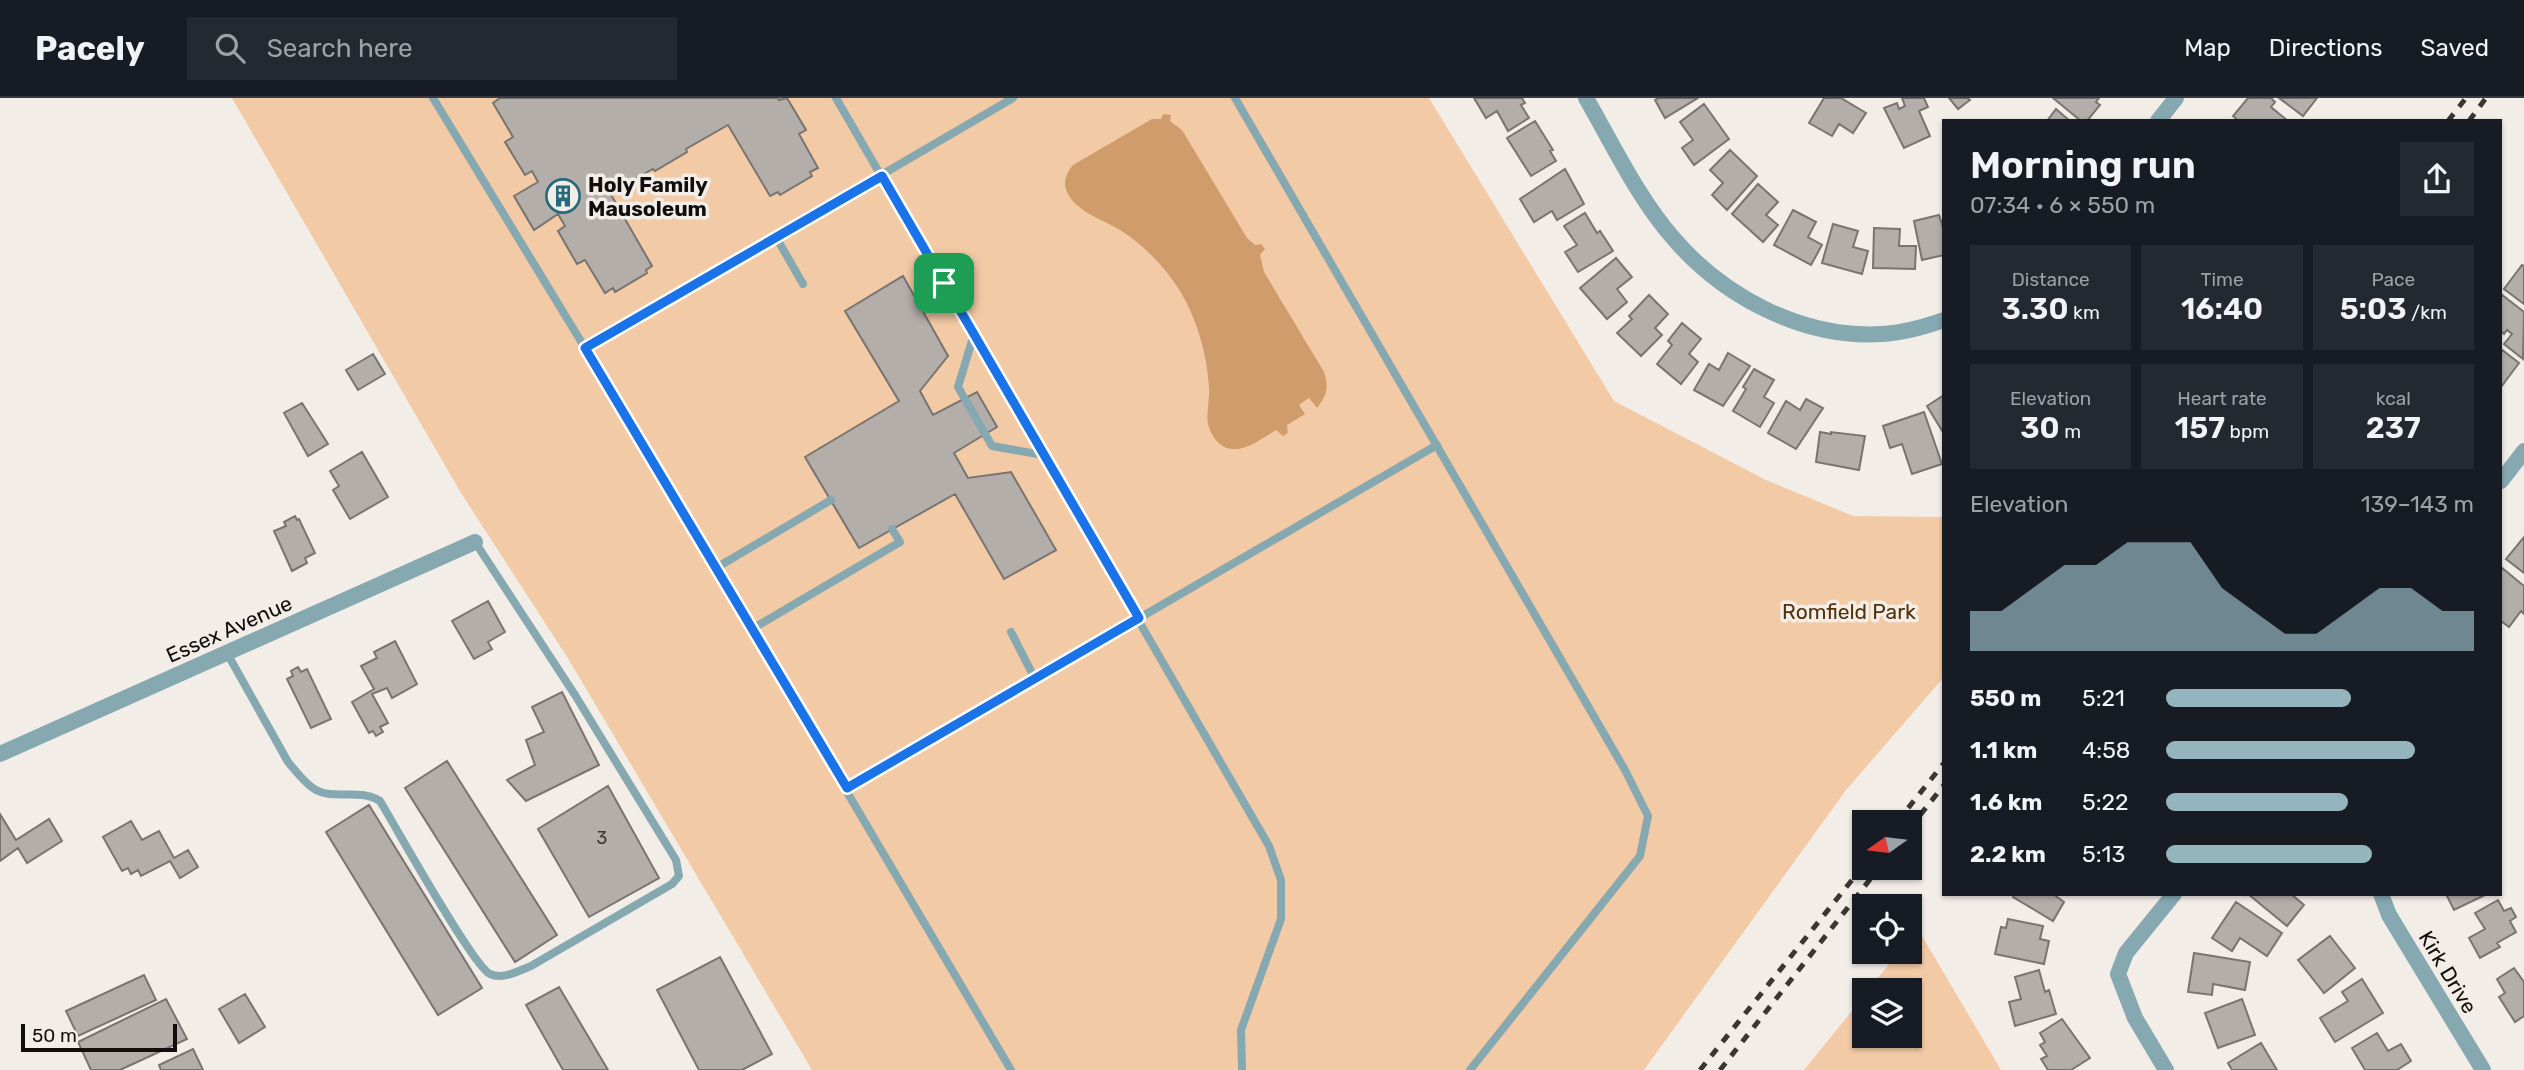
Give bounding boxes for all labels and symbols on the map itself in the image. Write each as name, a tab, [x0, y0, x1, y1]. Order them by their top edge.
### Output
place label: Holy Family Mausoleum	[588, 172, 708, 221]
building icon: Holy Family Mausoleum	[544, 177, 582, 215]
pin	[914, 253, 974, 313]
street label: Essex Avenue	[162, 590, 296, 668]
park label: Romfield Park	[1782, 599, 1916, 624]
north arrow	[1852, 810, 1922, 880]
house number: 3	[597, 827, 607, 849]
street label: Kirk Drive	[2414, 926, 2482, 1018]
scale bar	[21, 1021, 177, 1053]

